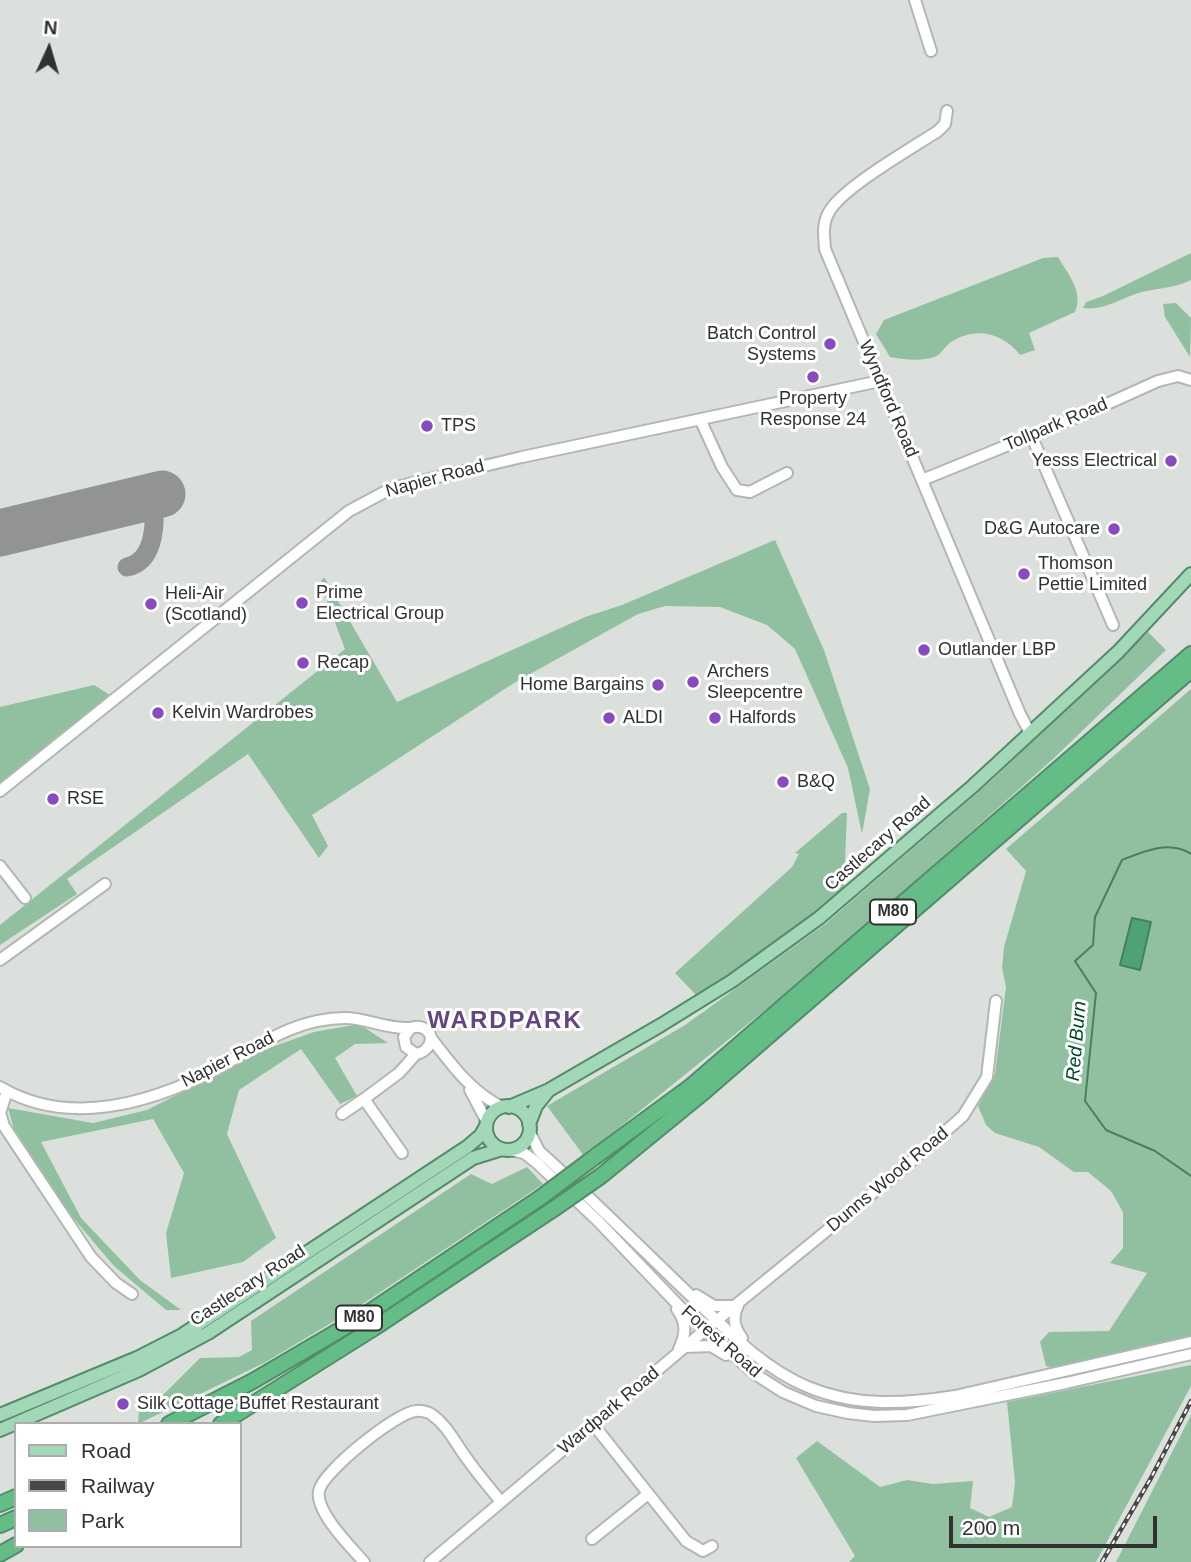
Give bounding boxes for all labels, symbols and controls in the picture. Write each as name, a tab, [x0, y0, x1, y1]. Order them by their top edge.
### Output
north arrow	[14, 14, 84, 84]
text: N	[43, 17, 58, 39]
place label: Batch Control Systems	[707, 323, 816, 366]
marker: Batch Control Systems	[822, 336, 838, 352]
street label: Wyndford Road	[854, 337, 922, 461]
marker: Property Response 24	[805, 369, 821, 385]
place label: Property Response 24	[760, 388, 866, 430]
street label: Tollpark Road	[1001, 394, 1111, 456]
place label: TPS	[441, 415, 476, 437]
marker: TPS	[419, 418, 435, 434]
place label: Yesss Electrical	[1032, 450, 1157, 472]
marker: Yesss Electrical	[1163, 453, 1179, 469]
street label: Napier Road	[383, 455, 487, 503]
place label: D&G Autocare	[984, 518, 1100, 540]
marker: D&G Autocare	[1106, 521, 1122, 537]
place label: Thomson Pettie Limited	[1038, 553, 1147, 596]
marker: Thomson Pettie Limited	[1016, 566, 1032, 582]
place label: Prime Electrical Group	[316, 582, 444, 624]
place label: Heli-Air (Scotland)	[165, 583, 247, 626]
marker: Prime Electrical Group	[294, 595, 310, 611]
marker: Heli-Air (Scotland)	[143, 596, 159, 612]
place label: Outlander LBP	[938, 639, 1056, 661]
marker: Outlander LBP	[916, 642, 932, 658]
place label: Recap	[317, 652, 369, 674]
marker: Recap	[295, 655, 311, 671]
place label: Archers Sleepcentre	[707, 661, 803, 704]
place label: Home Bargains	[520, 674, 644, 696]
marker: Archers Sleepcentre	[685, 674, 701, 690]
marker: Home Bargains	[650, 677, 666, 693]
place label: Kelvin Wardrobes	[172, 702, 313, 724]
marker: Kelvin Wardrobes	[150, 705, 166, 721]
place label: ALDI	[623, 707, 663, 729]
place label: Halfords	[729, 707, 796, 729]
marker: ALDI	[601, 710, 617, 726]
marker: Halfords	[707, 710, 723, 726]
place label: B&Q	[797, 771, 835, 793]
marker: B&Q	[775, 774, 791, 790]
place label: RSE	[67, 788, 104, 810]
marker: RSE	[45, 791, 61, 807]
street label: Castlecary Road	[821, 792, 935, 896]
road number: M80	[870, 900, 916, 924]
water label: Red Burn	[1062, 1000, 1092, 1082]
district label: WARDPARK	[428, 1007, 582, 1035]
street label: Napier Road	[178, 1027, 278, 1093]
street label: Dunns Wood Road	[823, 1123, 953, 1237]
street label: Castlecary Road	[186, 1241, 310, 1331]
street label: Forest Road	[677, 1301, 765, 1383]
road number: M80	[336, 1306, 382, 1330]
street label: Wardpark Road	[554, 1362, 664, 1460]
place label: Silk Cottage Buffet Restaurant	[137, 1393, 379, 1415]
marker: Silk Cottage Buffet Restaurant	[115, 1396, 131, 1412]
legend	[14, 1422, 242, 1548]
text: Road	[81, 1439, 131, 1462]
text: Railway	[81, 1474, 155, 1497]
scale bar	[953, 1502, 1161, 1546]
text: Park	[81, 1509, 124, 1532]
text: 200 m	[962, 1516, 1020, 1539]

